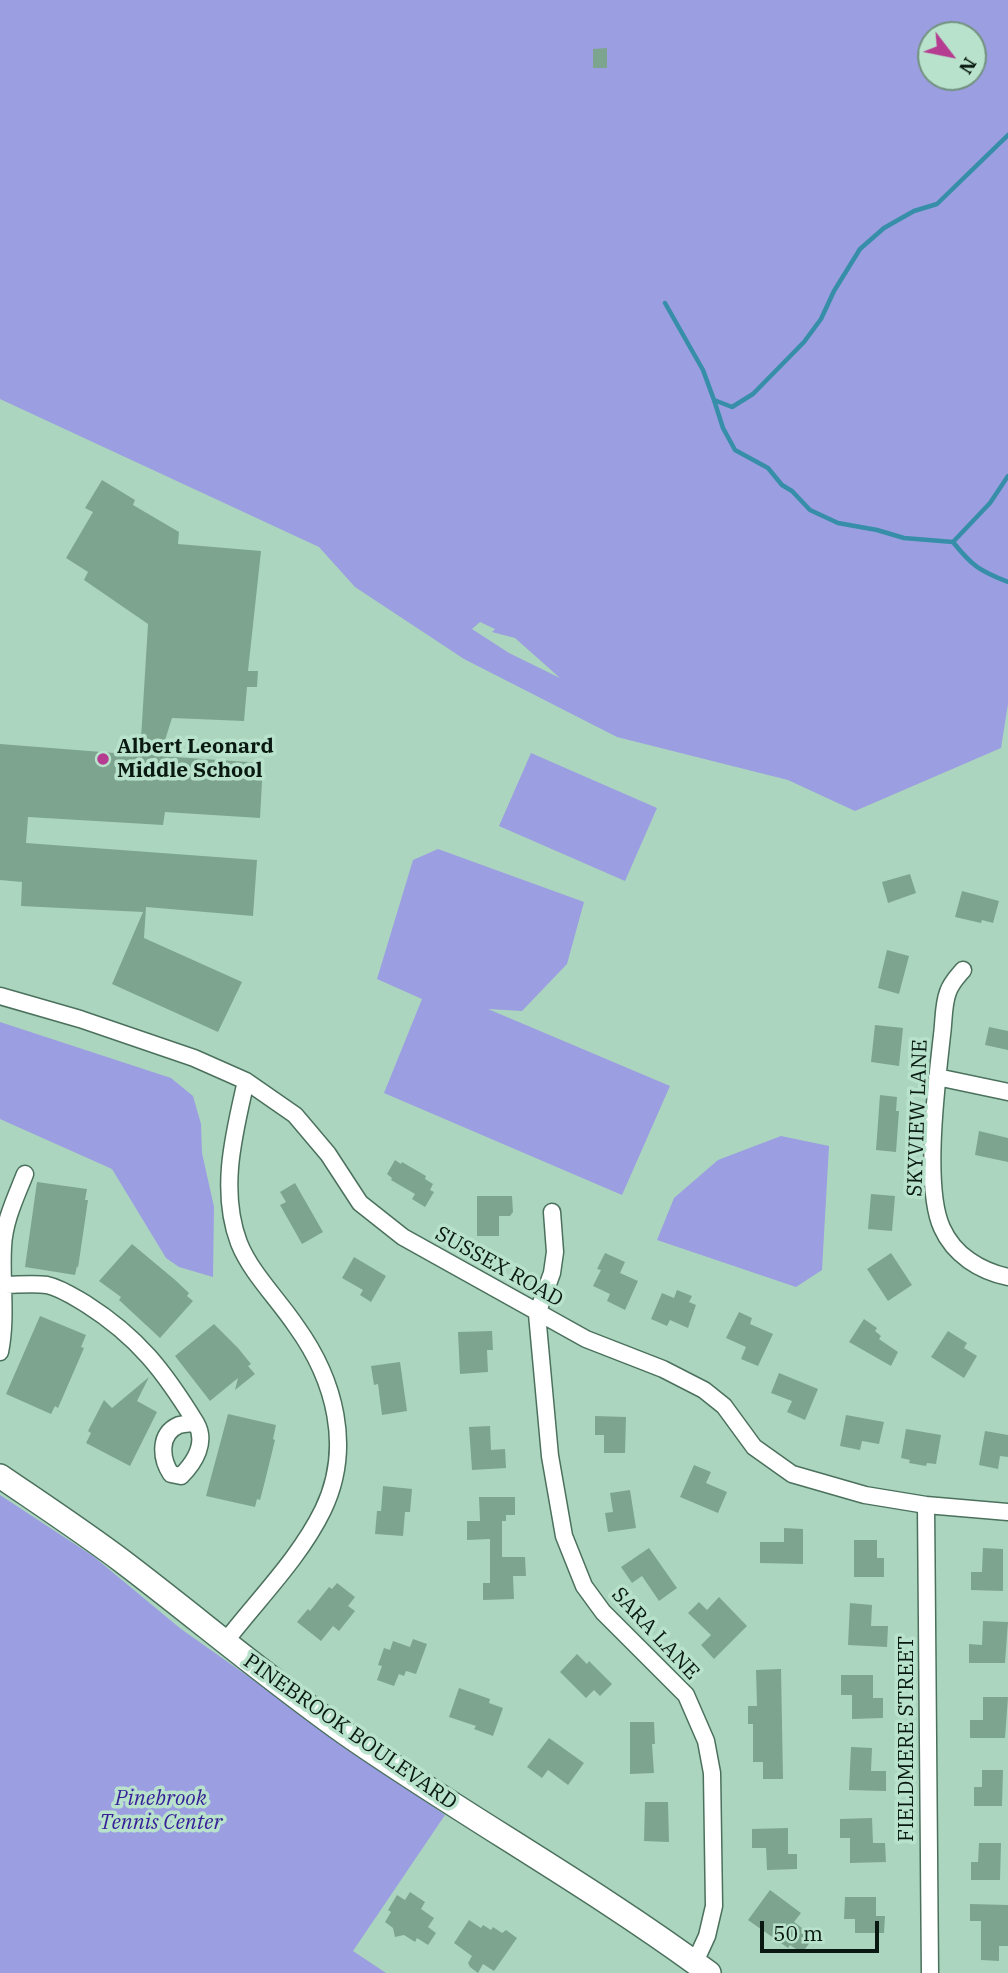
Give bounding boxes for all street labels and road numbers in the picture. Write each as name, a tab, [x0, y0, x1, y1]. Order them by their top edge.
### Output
street label: SKYVIEW LANE	[903, 1039, 933, 1197]
street label: SUSSEX ROAD	[431, 1221, 567, 1313]
street label: SARA LANE	[606, 1583, 704, 1685]
street label: FIELDMERE STREET	[894, 1636, 920, 1842]
street label: PINEBROOK BOULEVARD	[238, 1649, 462, 1815]

